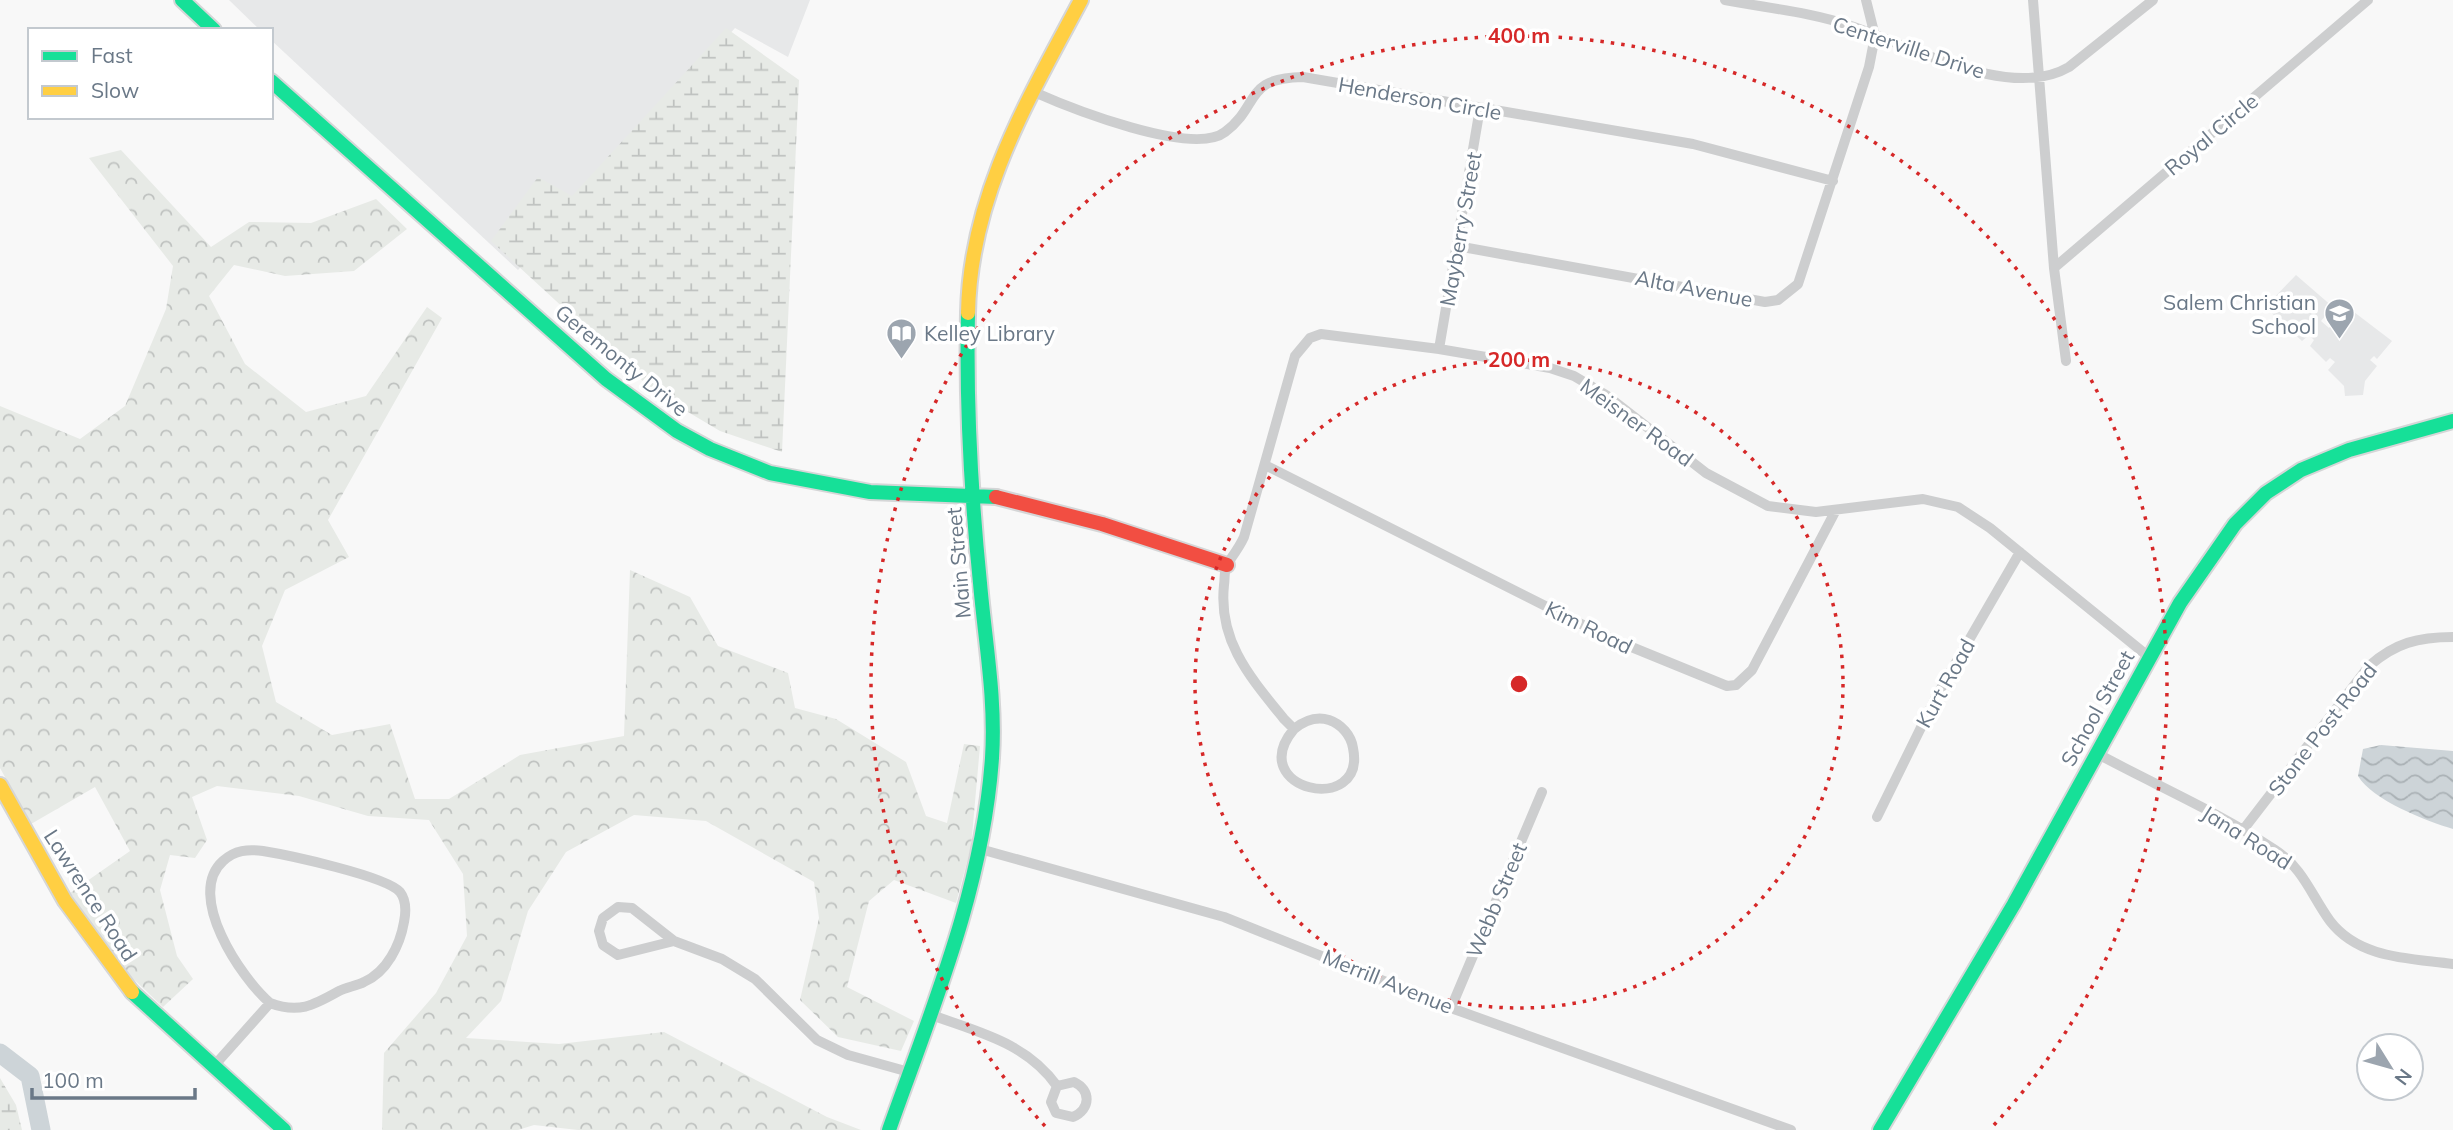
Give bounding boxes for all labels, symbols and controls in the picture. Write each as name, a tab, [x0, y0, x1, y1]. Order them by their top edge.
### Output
street label: Centerville Drive	[1830, 10, 1988, 84]
text: 400 m	[1488, 22, 1550, 48]
legend	[28, 28, 273, 119]
text: Fast	[91, 42, 133, 68]
street label: Henderson Circle	[1336, 71, 1504, 125]
text: Slow	[91, 77, 139, 103]
street label: Royal Circle	[2159, 87, 2263, 181]
street label: Mayberry Street	[1434, 150, 1486, 308]
street label: Alta Avenue	[1633, 264, 1755, 312]
place label: Salem Christian School	[2163, 289, 2316, 339]
school or university icon: Salem Christian School	[2322, 297, 2356, 341]
street label: Geremonty Drive	[550, 299, 694, 421]
library icon: Kelley Library	[884, 316, 918, 360]
place label: Kelley Library	[924, 320, 1055, 346]
text: 200 m	[1488, 346, 1550, 372]
street label: Meisner Road	[1575, 372, 1699, 472]
street label: Main Street	[940, 506, 976, 620]
street label: Kim Road	[1541, 595, 1637, 659]
street label: Kurt Road	[1910, 634, 1980, 732]
street label: School Street	[2055, 646, 2139, 770]
street label: Stone Post Road	[2262, 657, 2382, 801]
centre of rings	[1507, 672, 1531, 696]
street label: Jana Road	[2197, 799, 2297, 875]
street label: Lawrence Road	[39, 824, 143, 966]
street label: Webb Street	[1460, 839, 1532, 961]
street label: Merrill Avenue	[1319, 943, 1457, 1019]
north arrow	[2355, 1032, 2425, 1102]
scale bar	[32, 1056, 194, 1100]
text: N	[2390, 1064, 2417, 1090]
text: 100 m	[42, 1067, 104, 1093]

